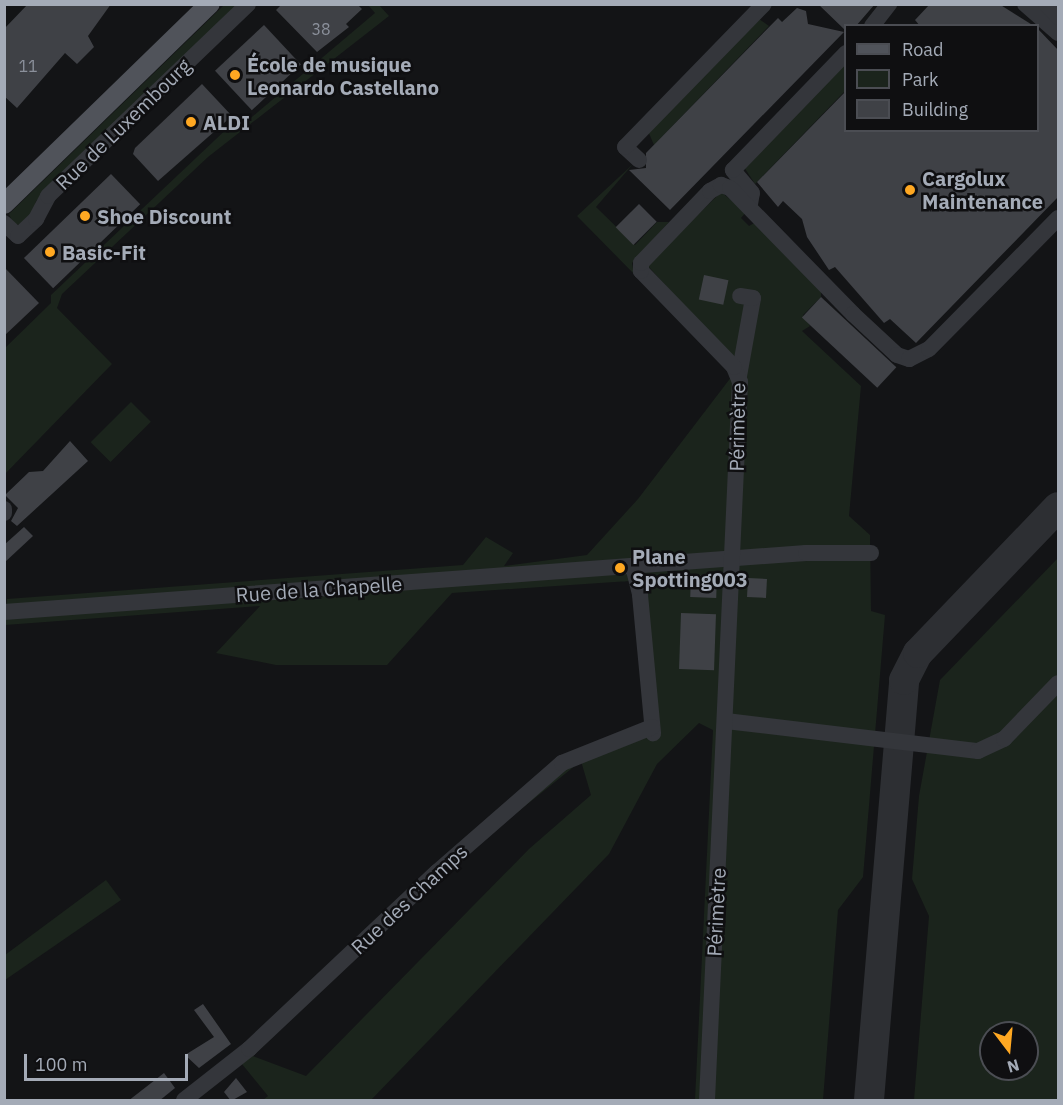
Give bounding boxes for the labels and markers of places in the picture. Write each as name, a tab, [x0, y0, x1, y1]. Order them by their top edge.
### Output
place label: École de musique Leonardo Castellano	[247, 52, 439, 99]
marker: École de musique Leonardo Castellano	[228, 68, 242, 82]
place label: ALDI	[203, 110, 250, 134]
marker: ALDI	[184, 115, 198, 129]
place label: Cargolux Maintenance	[922, 166, 1043, 213]
marker: Cargolux Maintenance	[903, 183, 917, 197]
place label: Shoe Discount	[97, 204, 231, 228]
marker: Shoe Discount	[78, 209, 92, 223]
place label: Basic-Fit	[62, 240, 146, 264]
marker: Basic-Fit	[43, 245, 57, 259]
place label: Plane Spotting003	[632, 544, 748, 591]
marker: Plane Spotting003	[613, 561, 627, 575]

